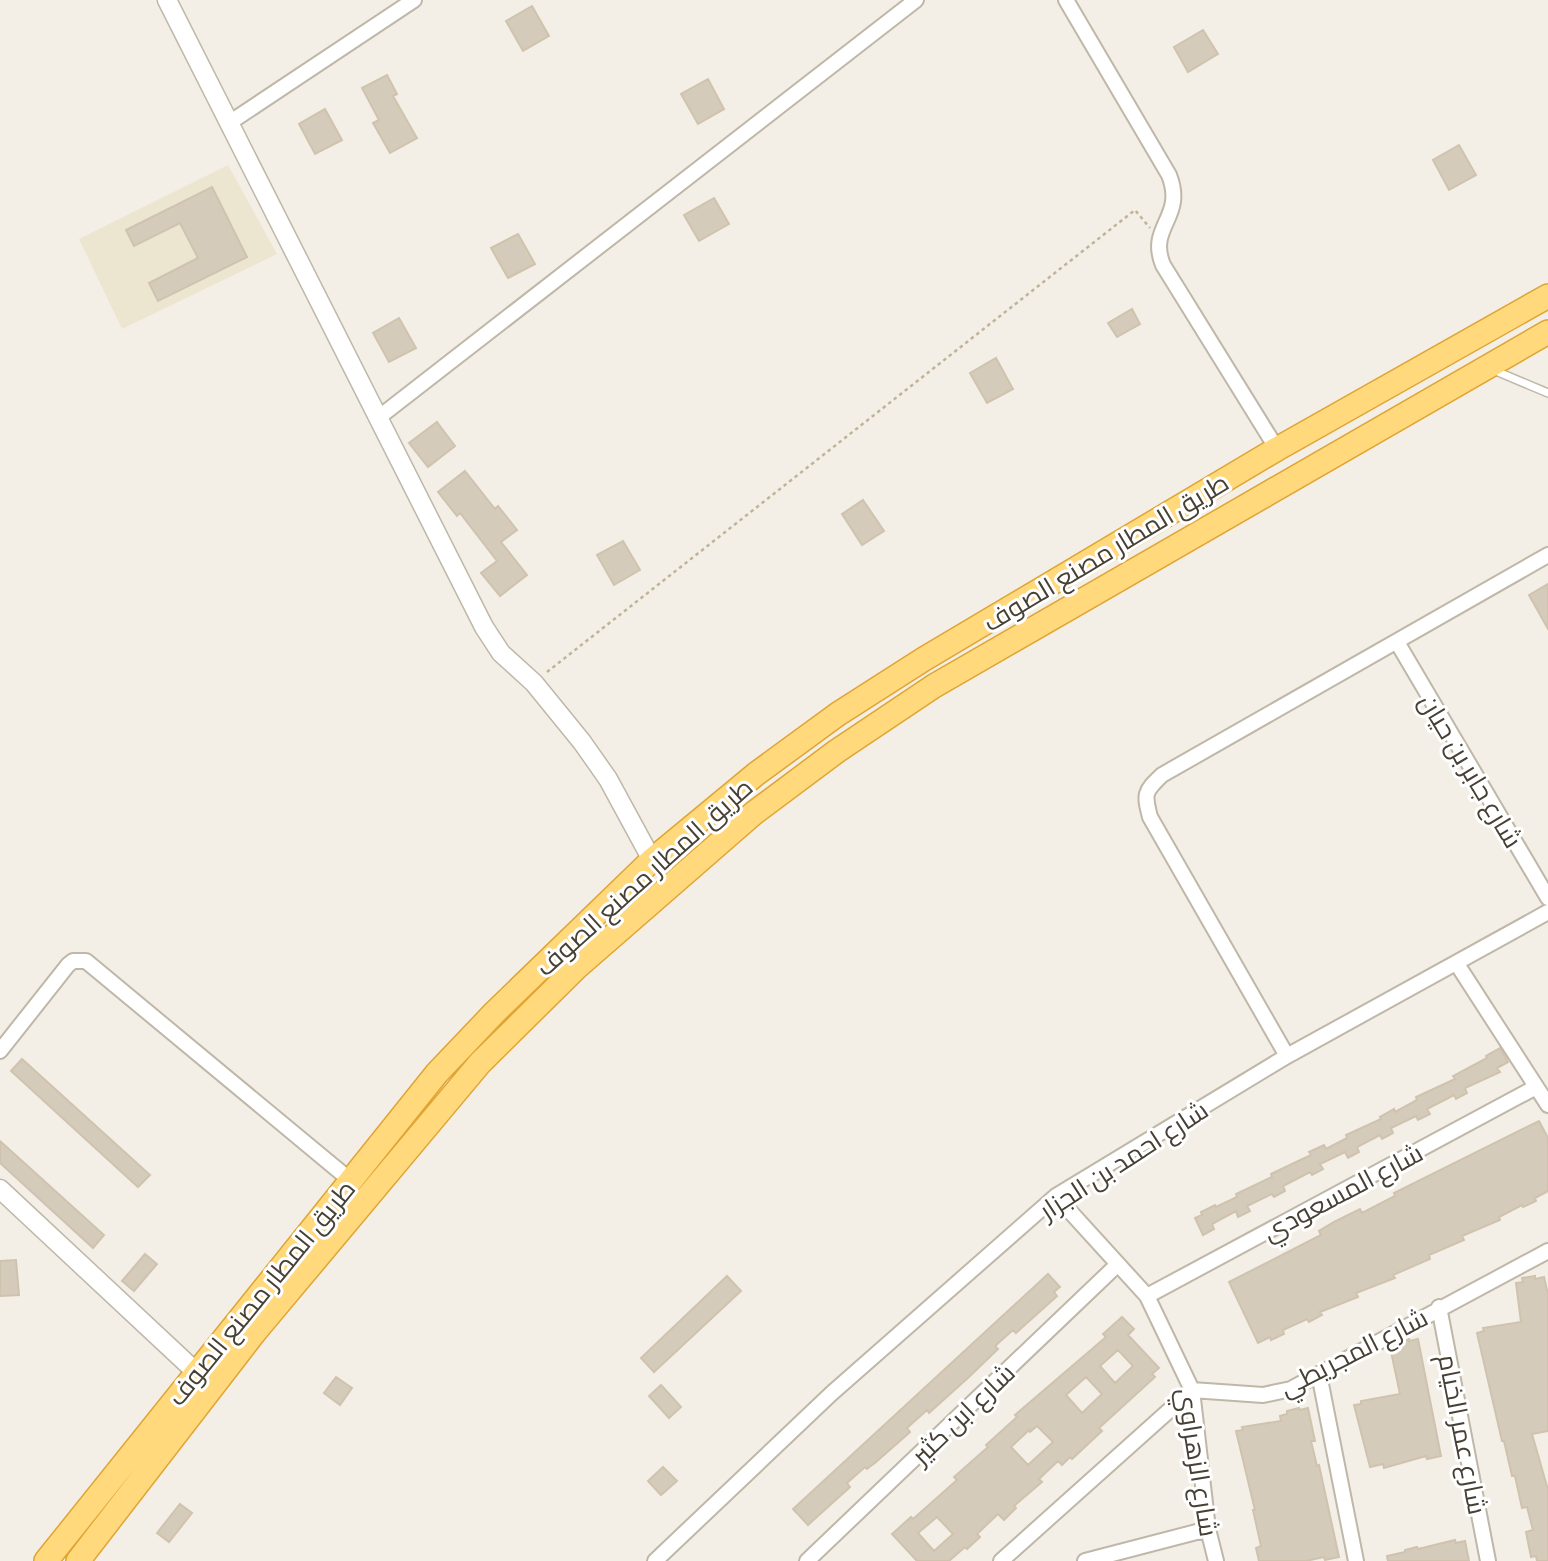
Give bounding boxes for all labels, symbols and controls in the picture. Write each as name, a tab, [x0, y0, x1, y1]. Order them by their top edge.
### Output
street label: طريق المطار مصنع الصوف	[977, 465, 1235, 639]
street label: شارع جابر بن حيان	[1411, 687, 1530, 854]
street label: طريق المطار مصنع الصوف	[528, 770, 760, 984]
street label: شارع احمد بن الجزار	[1031, 1093, 1215, 1229]
street label: شارع المسعودي	[1257, 1136, 1430, 1251]
street label: طريق المطار مصنع الصوف	[159, 1173, 363, 1413]
street label: شارع المجريطي	[1274, 1300, 1435, 1408]
street label: شارع عمر الخيام	[1429, 1351, 1495, 1517]
street label: شارع ابن كثير	[902, 1356, 1022, 1473]
street label: شارع الزهراوي	[1166, 1385, 1226, 1540]

